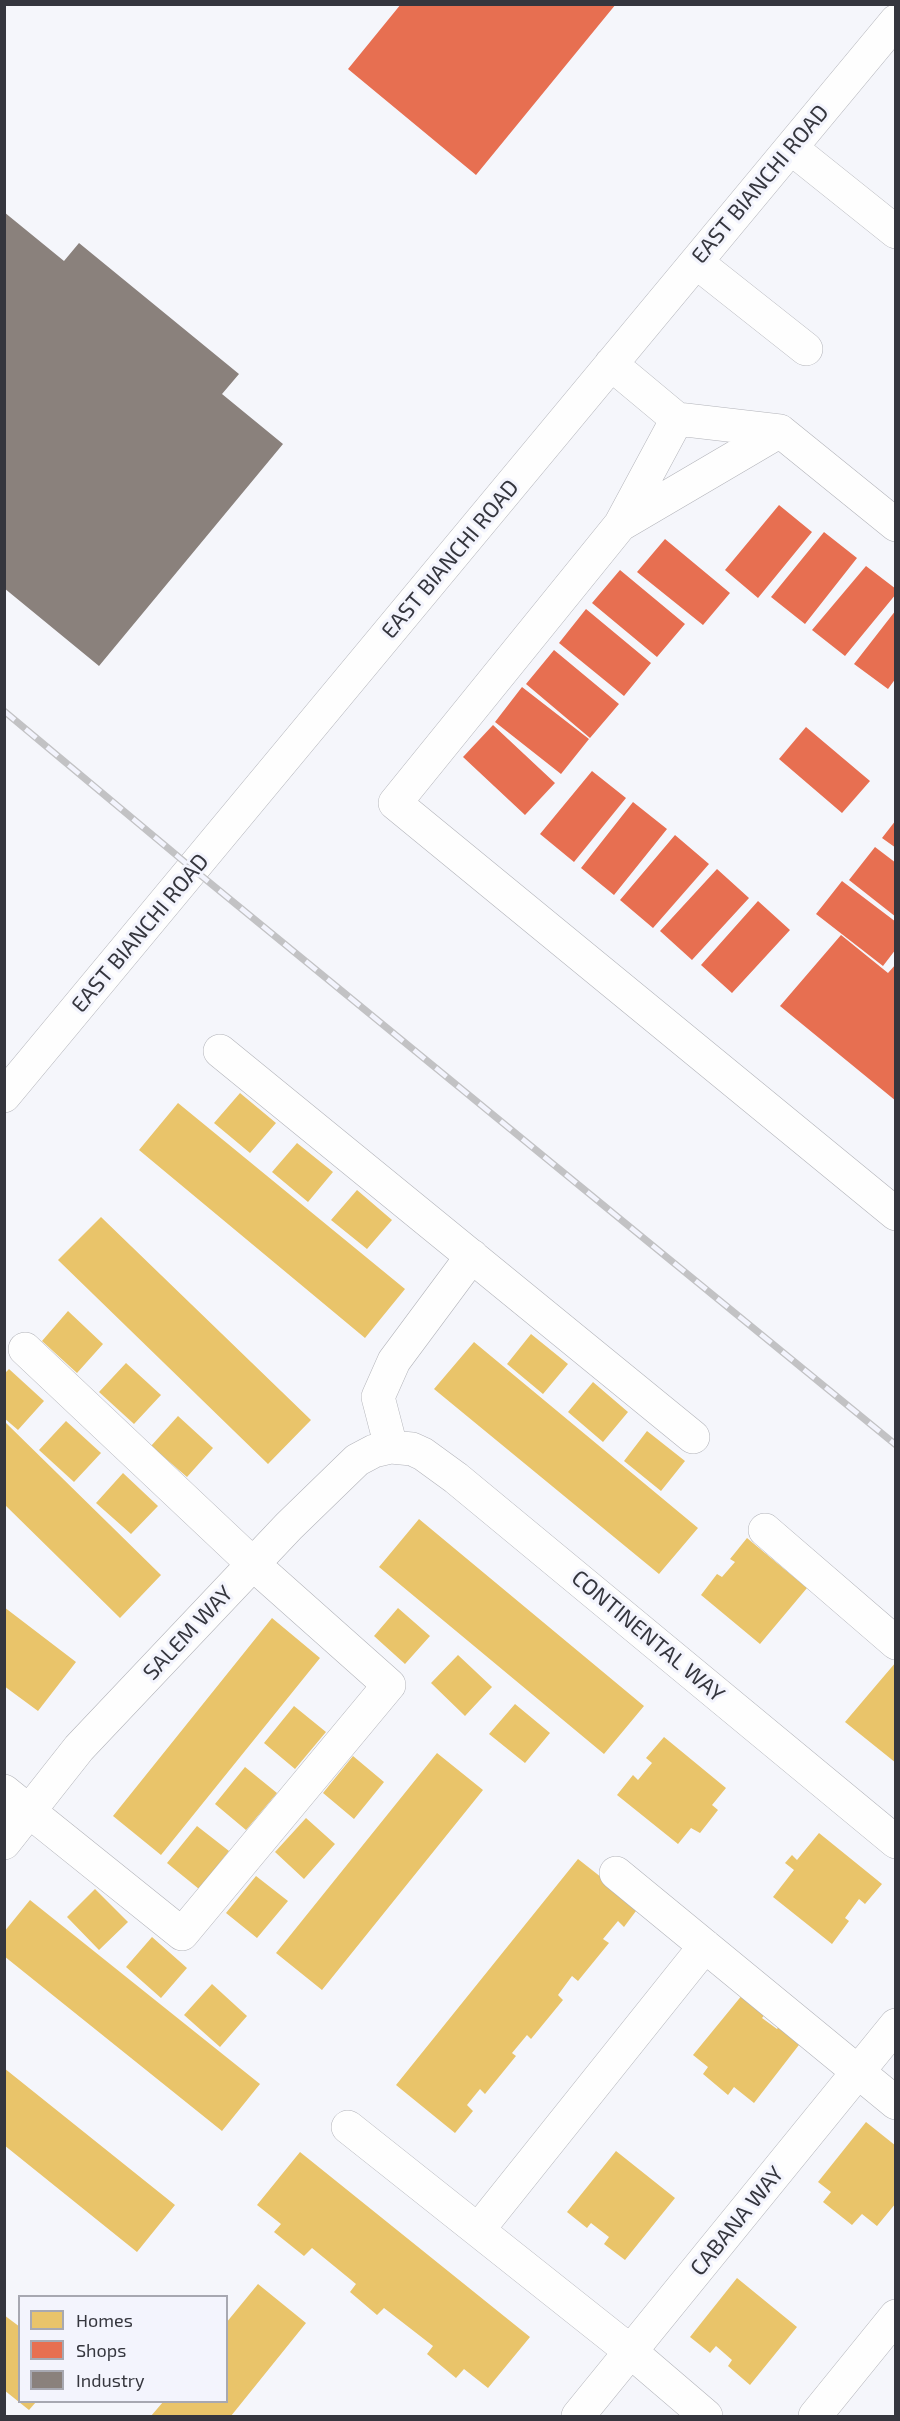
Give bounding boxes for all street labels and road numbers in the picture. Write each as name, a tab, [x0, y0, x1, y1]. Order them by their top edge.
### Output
street label: EAST BIANCHI ROAD	[686, 99, 834, 269]
street label: EAST BIANCHI ROAD	[376, 474, 524, 644]
street label: EAST BIANCHI ROAD	[66, 848, 214, 1018]
street label: CONTINENTAL WAY	[566, 1564, 730, 1708]
street label: SALEM WAY	[138, 1580, 238, 1686]
street label: CABANA WAY	[685, 2161, 789, 2281]

